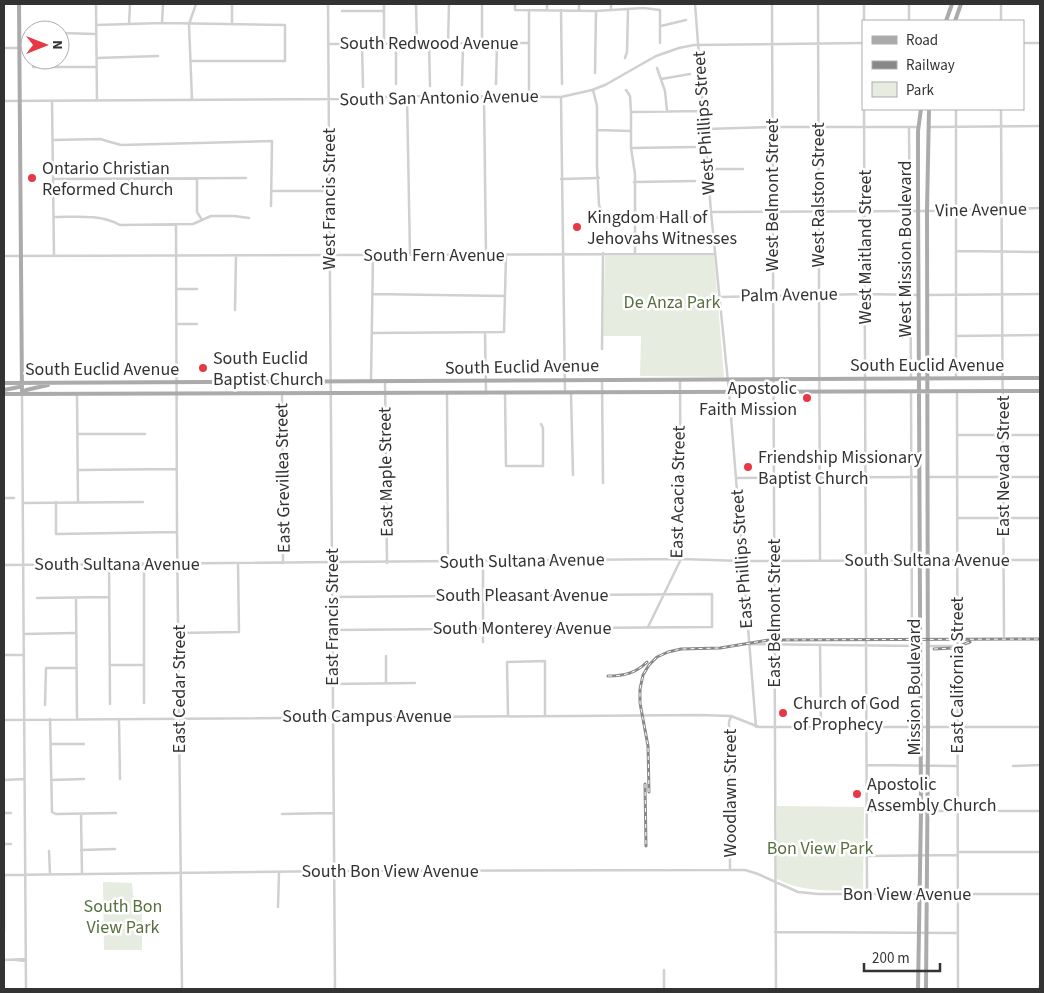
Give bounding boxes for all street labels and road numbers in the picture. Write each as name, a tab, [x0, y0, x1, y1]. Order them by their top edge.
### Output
street label: South Redwood Avenue	[339, 31, 519, 56]
street label: West Phillips Street	[687, 50, 721, 196]
street label: South San Antonio Avenue	[339, 84, 539, 112]
street label: West Belmont Street	[760, 118, 785, 272]
street label: West Ralston Street	[806, 122, 831, 268]
street label: West Francis Street	[317, 128, 342, 270]
street label: West Mission Boulevard	[893, 160, 918, 338]
street label: West Maitland Street	[853, 170, 878, 324]
street label: Vine Avenue	[935, 197, 1027, 223]
street label: South Fern Avenue	[363, 243, 505, 268]
street label: Palm Avenue	[740, 282, 838, 308]
street label: South Euclid Avenue	[445, 353, 599, 381]
street label: South Euclid Avenue	[850, 353, 1004, 378]
street label: South Euclid Avenue	[25, 357, 179, 382]
street label: East Nevada Street	[991, 396, 1016, 536]
street label: East Grevillea Street	[269, 403, 297, 553]
street label: East Maple Street	[372, 407, 400, 537]
street label: East Acacia Street	[664, 425, 692, 559]
street label: East Phillips Street	[725, 488, 759, 630]
street label: East Belmont Street	[762, 539, 787, 687]
street label: South Sultana Avenue	[439, 547, 605, 575]
street label: East Francis Street	[320, 548, 345, 686]
street label: South Sultana Avenue	[844, 548, 1010, 573]
street label: South Sultana Avenue	[34, 552, 200, 577]
street label: South Pleasant Avenue	[436, 583, 608, 608]
street label: East California Street	[945, 597, 970, 753]
street label: South Monterey Avenue	[433, 616, 611, 641]
street label: Mission Boulevard	[902, 618, 927, 756]
street label: East Cedar Street	[167, 625, 192, 753]
street label: South Campus Avenue	[282, 704, 452, 729]
street label: Woodlawn Street	[718, 729, 743, 857]
street label: South Bon View Avenue	[301, 859, 479, 884]
street label: Bon View Avenue	[843, 882, 971, 907]

